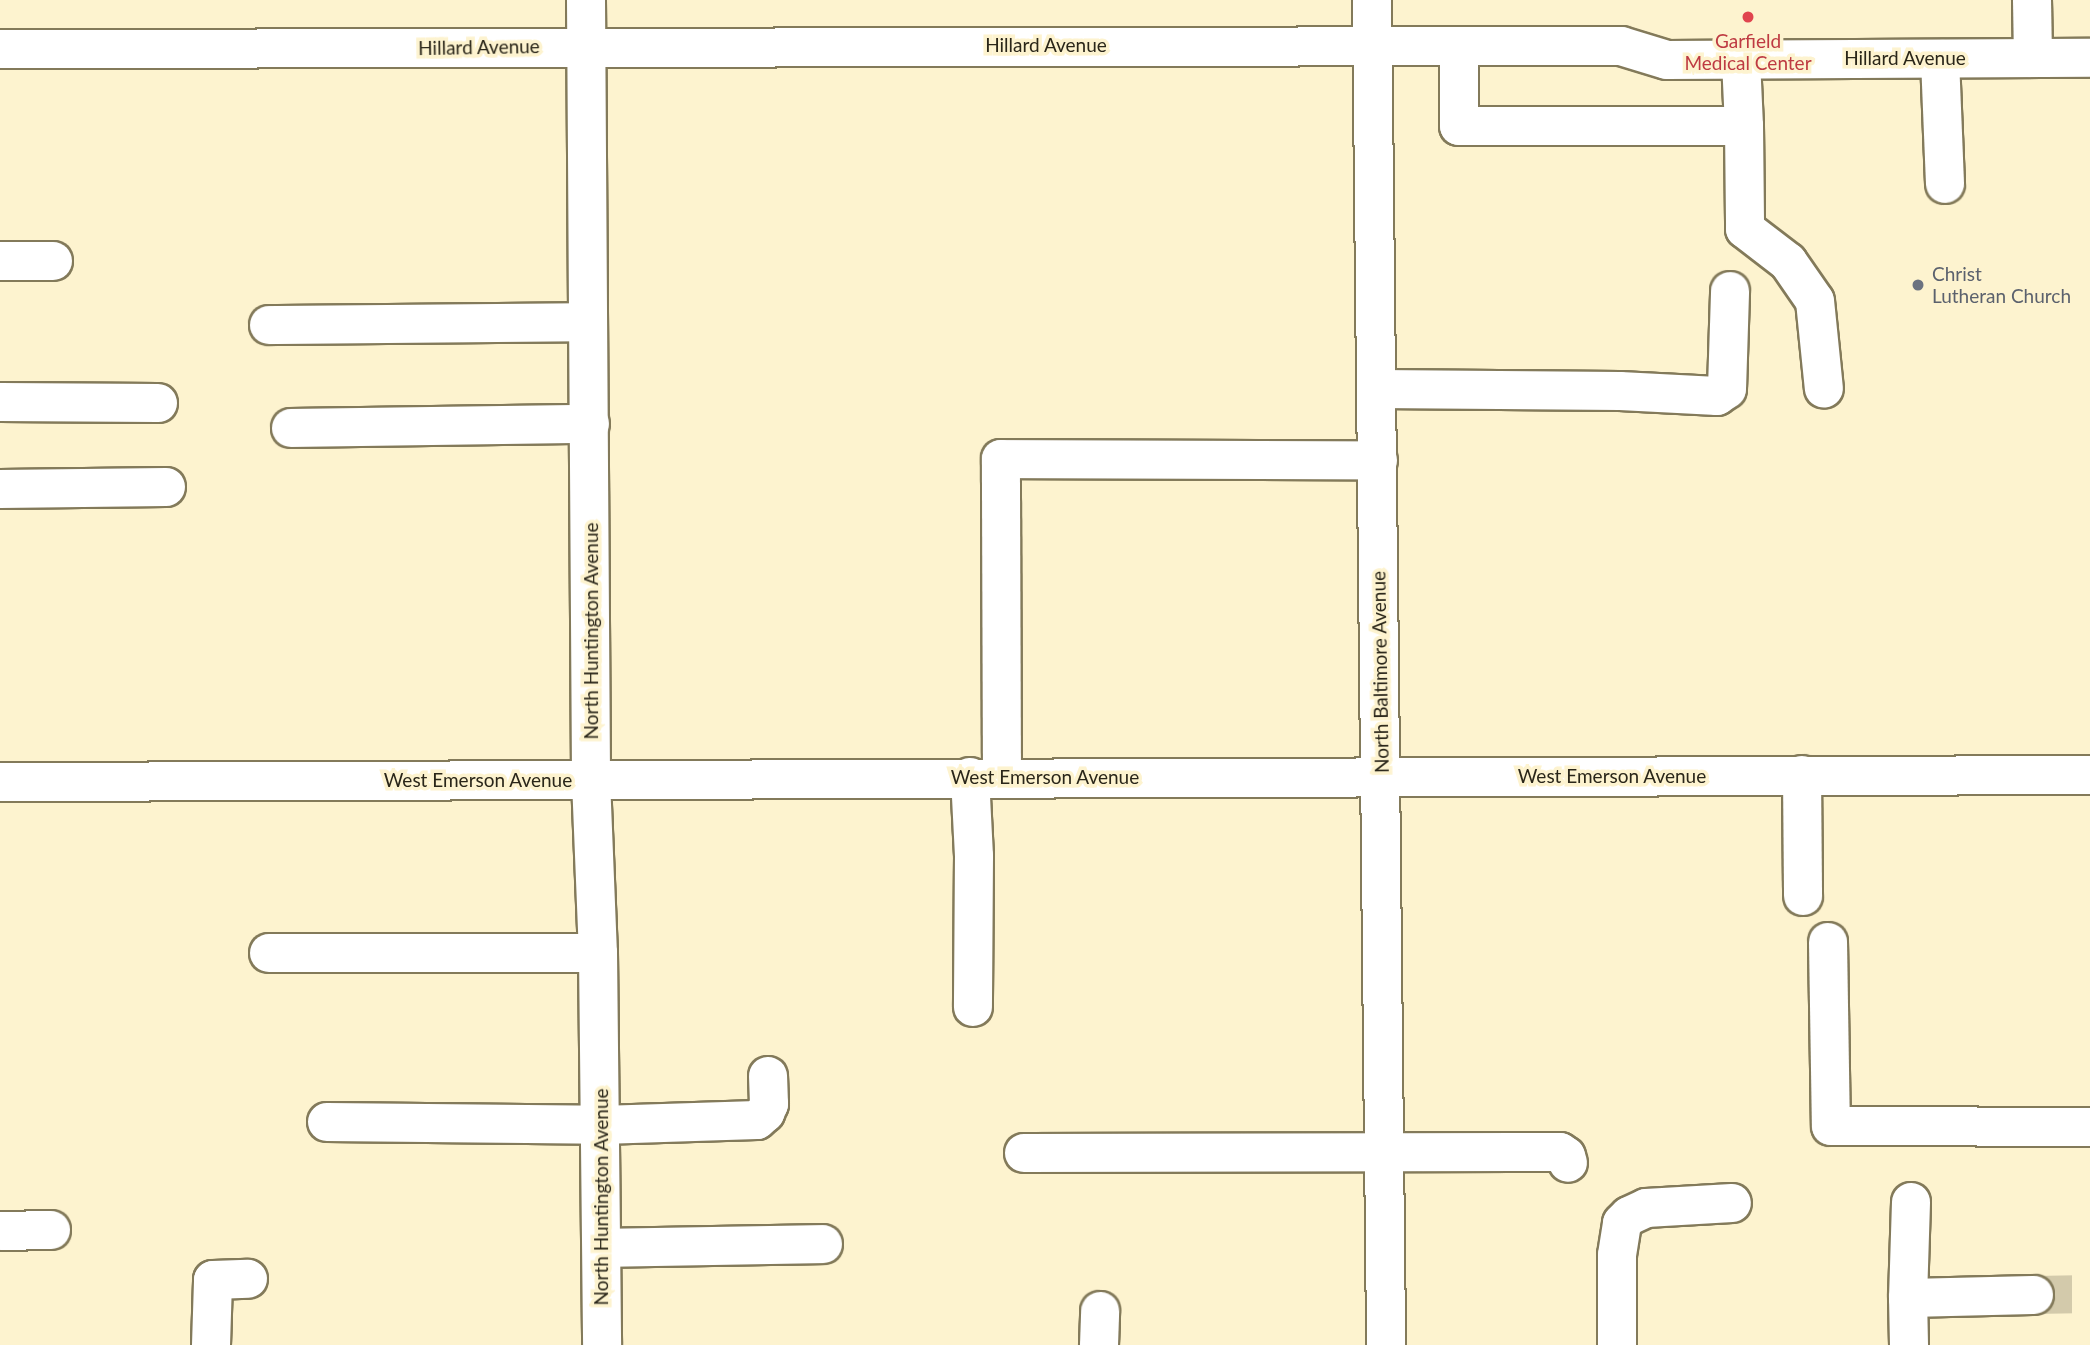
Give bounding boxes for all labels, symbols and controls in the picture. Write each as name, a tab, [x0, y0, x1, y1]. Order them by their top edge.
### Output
marker: Garfield Medical Center	[1738, 7, 1758, 27]
place label: Garfield Medical Center	[1684, 30, 1812, 74]
street label: Hillard Avenue	[985, 34, 1107, 56]
street label: Hillard Avenue	[418, 35, 540, 59]
street label: Hillard Avenue	[1844, 47, 1966, 69]
place label: Christ Lutheran Church	[1932, 263, 2071, 307]
marker: Christ Lutheran Church	[1910, 277, 1926, 293]
street label: North Huntington Avenue	[580, 522, 602, 740]
street label: North Baltimore Avenue	[1367, 570, 1393, 774]
street label: West Emerson Avenue	[1517, 765, 1707, 787]
street label: West Emerson Avenue	[950, 766, 1140, 788]
street label: West Emerson Avenue	[383, 769, 573, 791]
street label: North Huntington Avenue	[590, 1088, 612, 1306]

